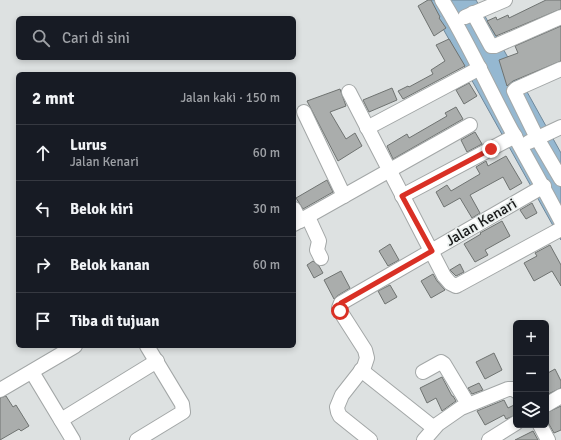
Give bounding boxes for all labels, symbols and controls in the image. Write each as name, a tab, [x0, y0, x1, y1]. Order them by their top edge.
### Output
search box	[16, 16, 296, 60]
icon: search	[30, 27, 52, 49]
text: Cari di sini	[62, 29, 130, 47]
text: 2 mnt	[32, 88, 74, 109]
text: Jalan kaki · 150 m	[181, 90, 280, 106]
text: Lurus	[70, 136, 107, 154]
route end	[482, 140, 500, 158]
icon: ahead	[32, 142, 54, 164]
text: 60 m	[253, 145, 280, 161]
text: Jalan Kenari	[70, 154, 139, 170]
street label: Jalan Kenari	[442, 194, 520, 250]
icon: left	[32, 198, 54, 220]
text: Belok kiri	[70, 200, 133, 218]
text: 30 m	[253, 201, 280, 217]
icon: right	[32, 254, 54, 276]
text: Belok kanan	[70, 256, 150, 274]
text: 60 m	[253, 257, 280, 273]
route start	[331, 302, 349, 320]
icon: arrive	[32, 310, 54, 332]
text: Tiba di tujuan	[70, 312, 160, 330]
map controls	[513, 320, 549, 428]
button: +	[513, 320, 549, 356]
button: −	[513, 356, 549, 392]
button: layers	[513, 392, 549, 428]

